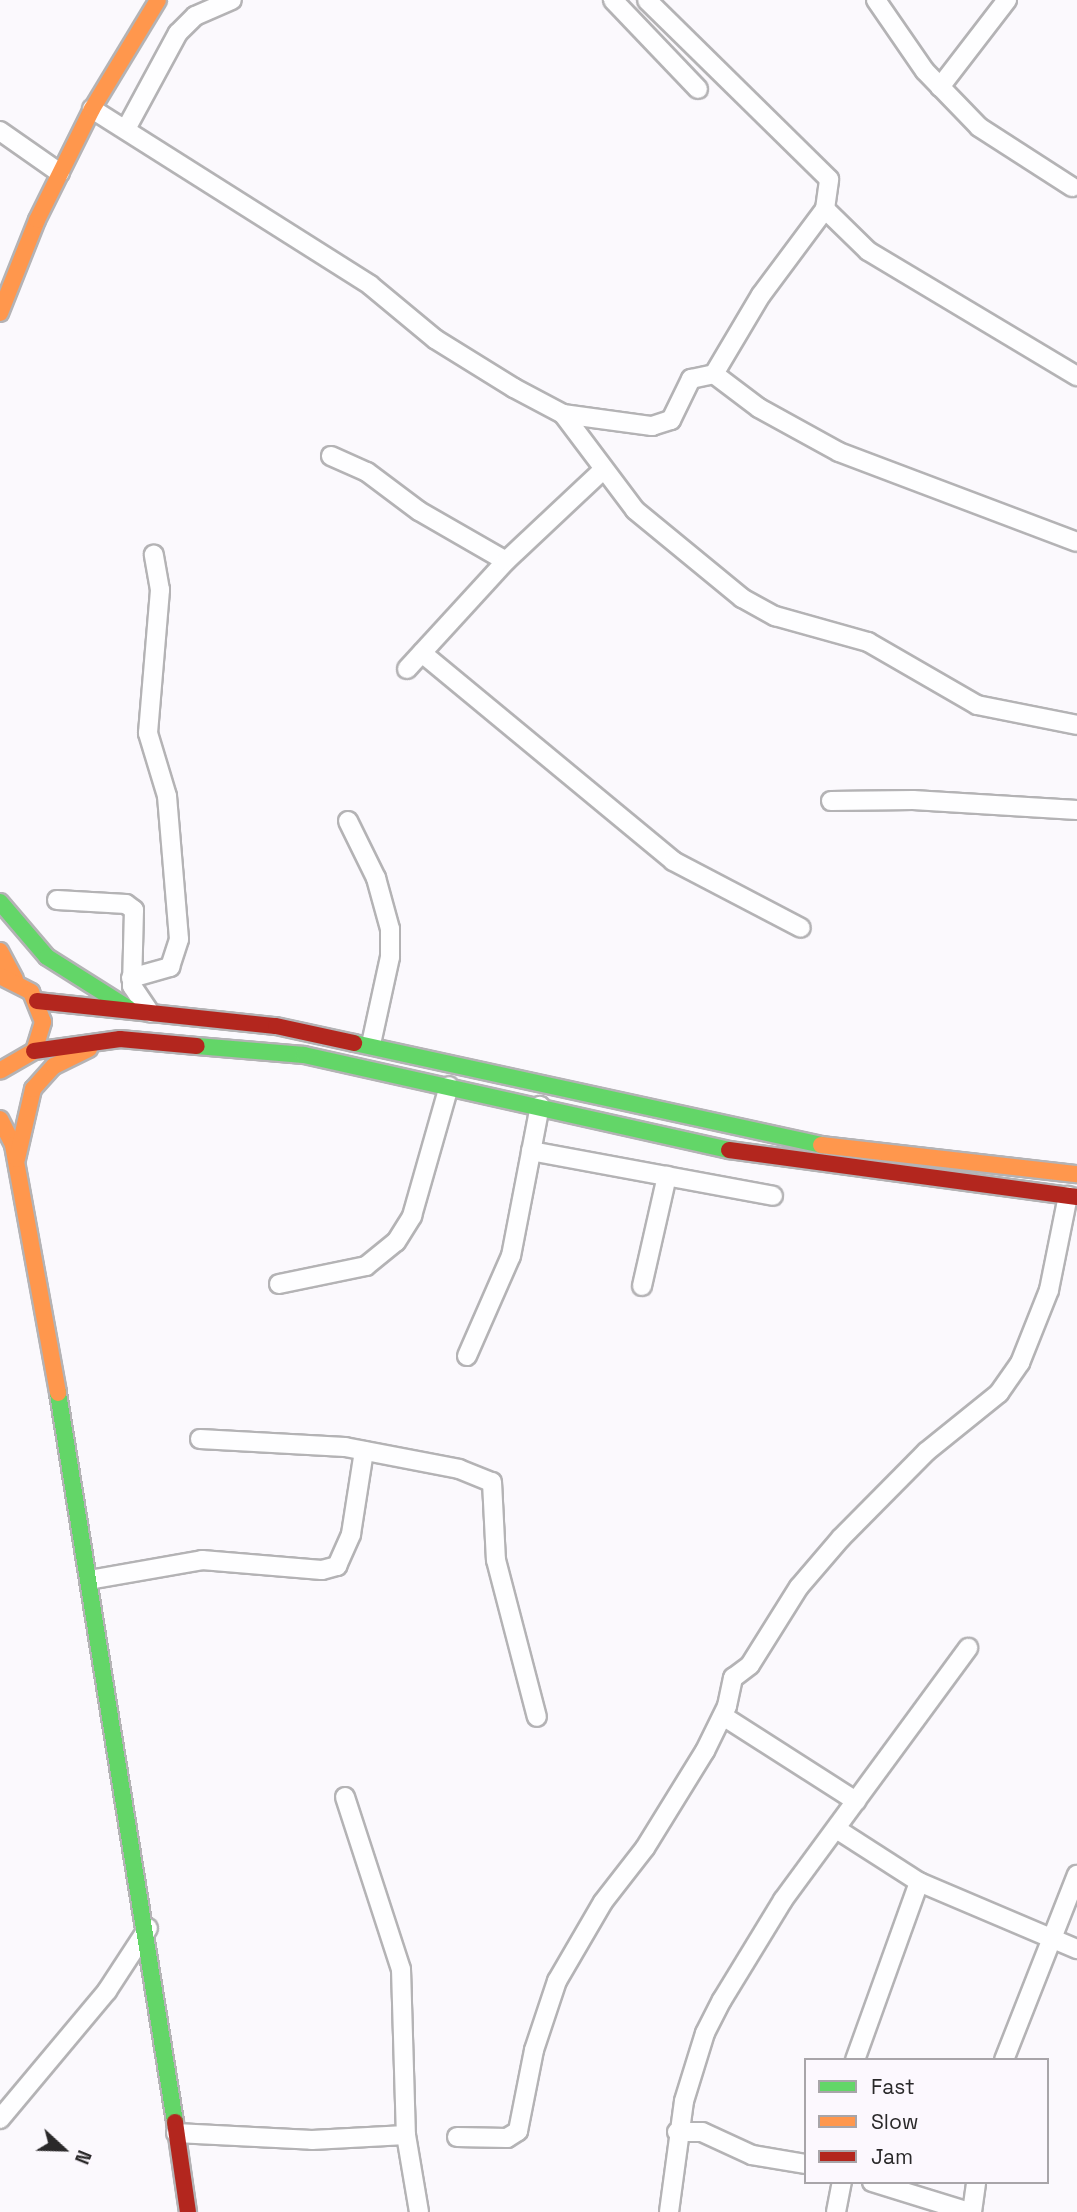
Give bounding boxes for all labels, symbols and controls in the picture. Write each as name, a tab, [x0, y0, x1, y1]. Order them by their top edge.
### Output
legend	[804, 2058, 1049, 2184]
text: Fast	[871, 2073, 915, 2100]
text: Slow	[871, 2108, 919, 2135]
north arrow	[28, 2114, 98, 2184]
text: Jam	[871, 2143, 913, 2170]
text: N	[69, 2146, 97, 2168]

